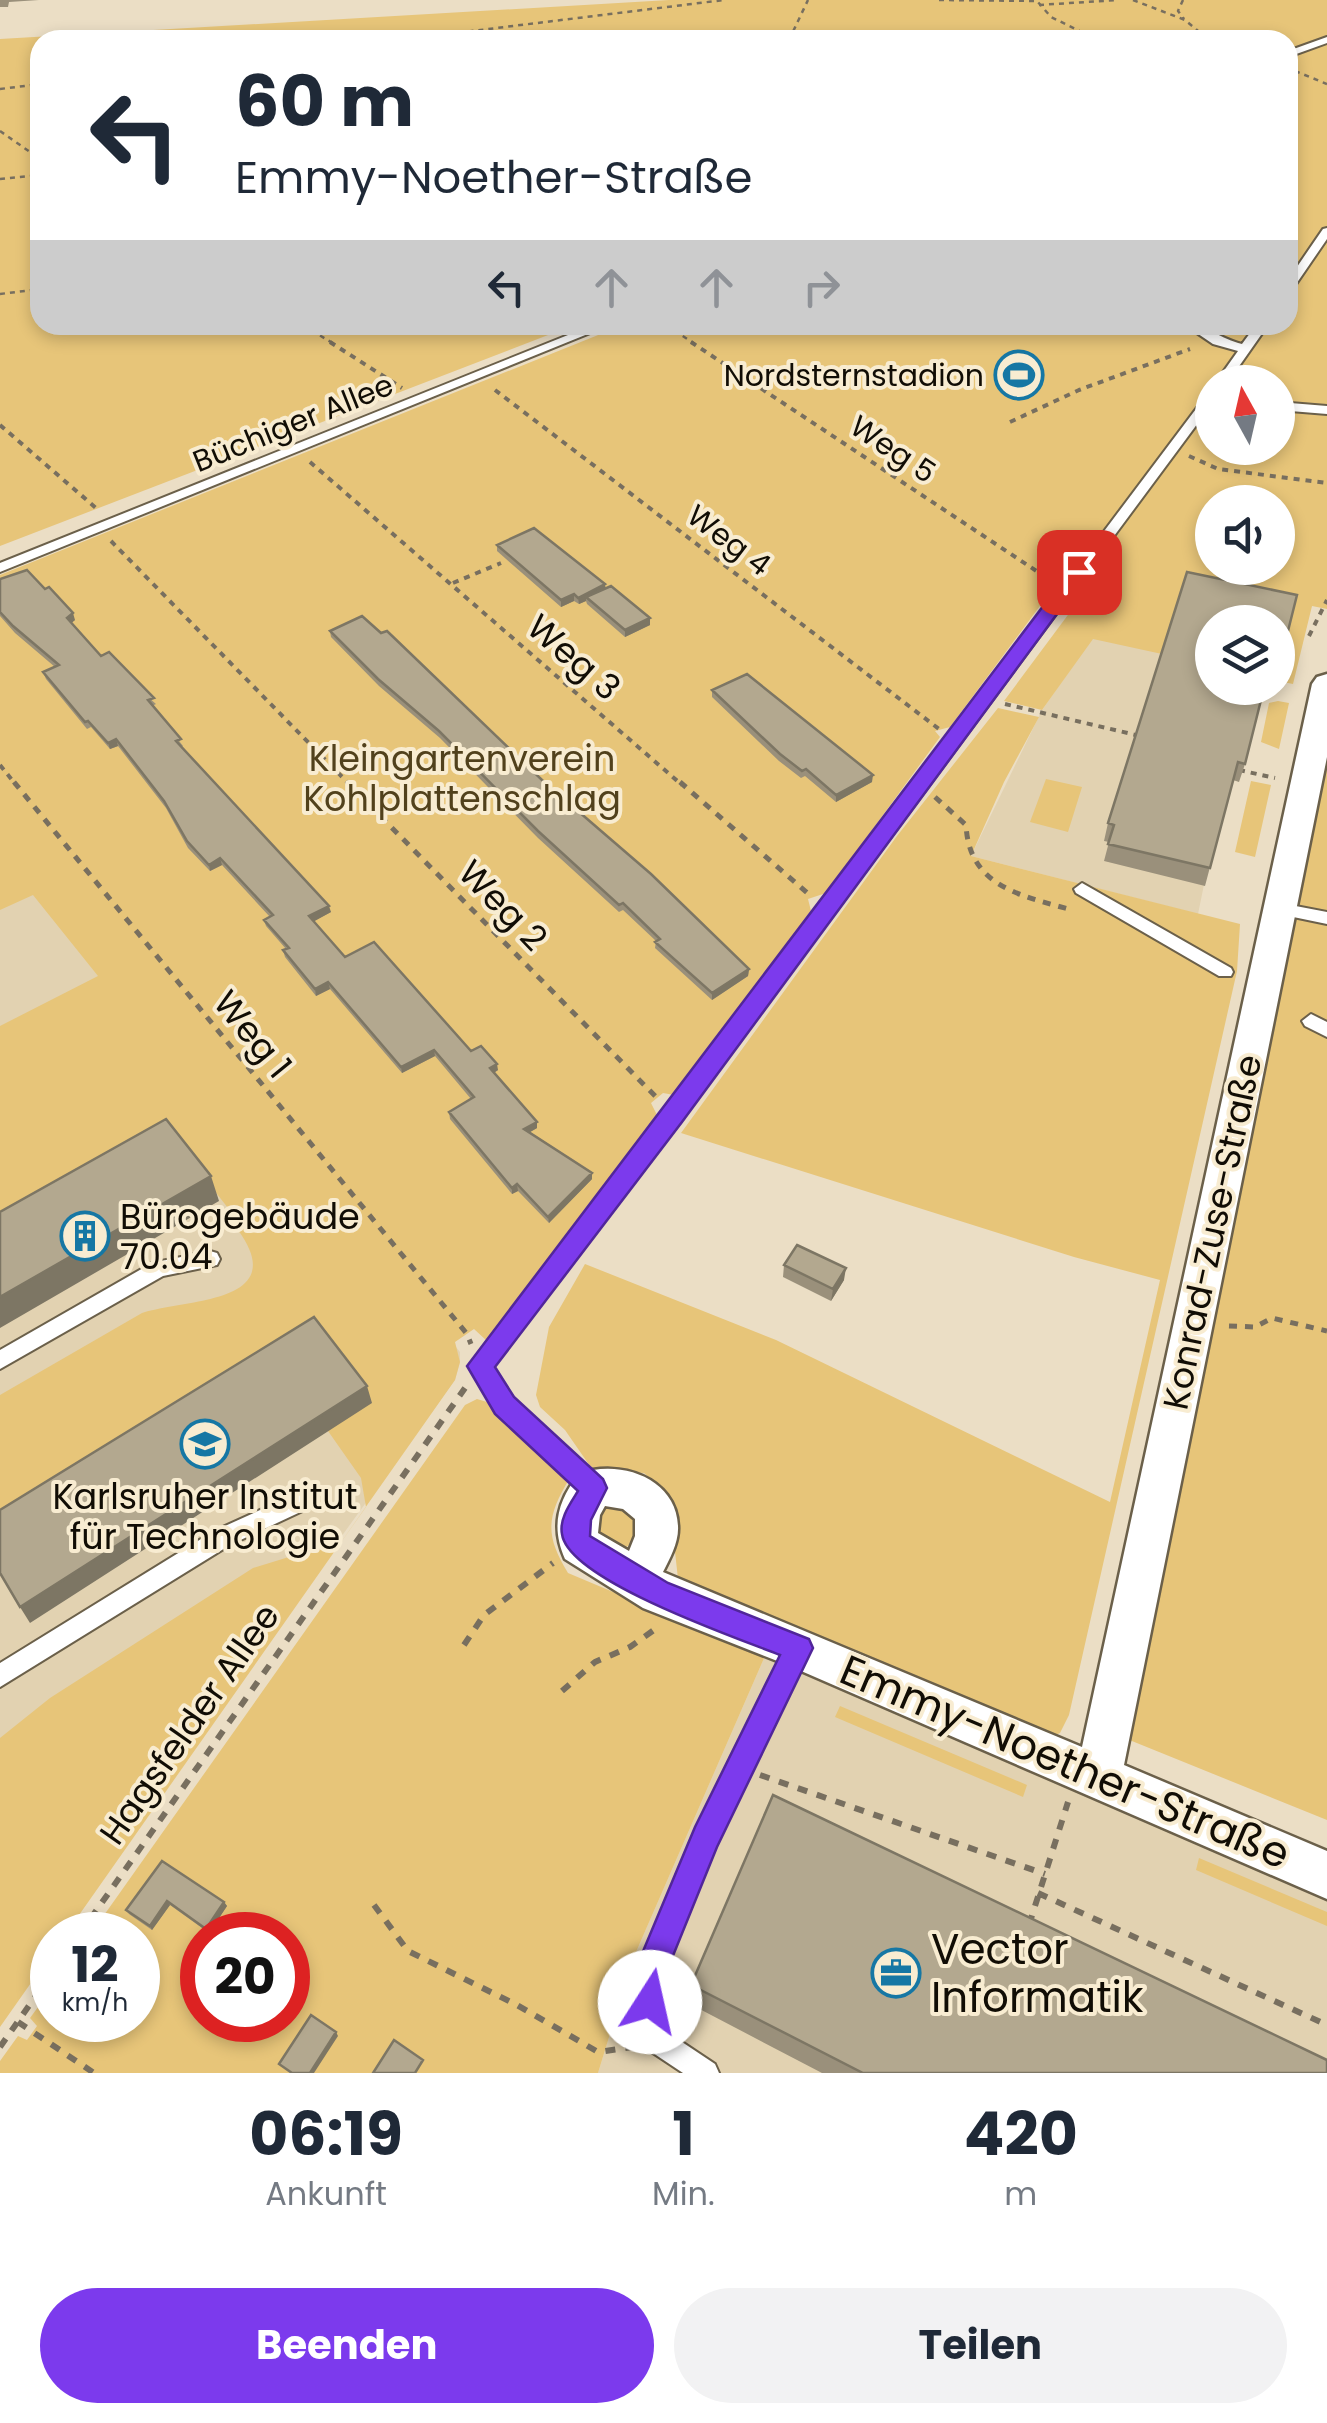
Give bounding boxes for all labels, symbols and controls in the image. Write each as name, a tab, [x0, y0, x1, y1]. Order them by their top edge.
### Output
text: 60 m	[235, 52, 414, 151]
icon: left	[70, 70, 200, 200]
text: Emmy-Noether-Straße	[235, 146, 752, 209]
icon: left	[479, 260, 534, 315]
icon: ahead	[584, 260, 639, 315]
icon: ahead	[689, 260, 744, 315]
icon: right	[794, 260, 849, 315]
sports icon: Nordsternstadion	[993, 349, 1045, 401]
place label: Nordsternstadion	[724, 354, 984, 397]
street label: Büchiger Allee	[186, 363, 400, 483]
north arrow	[1195, 365, 1295, 465]
map controls	[1195, 365, 1295, 705]
street label: Weg 5	[842, 405, 944, 493]
button: sound	[1195, 485, 1295, 585]
street label: Weg 4	[678, 494, 780, 586]
pin	[1037, 530, 1122, 615]
icon: arrive	[1052, 545, 1107, 600]
street label: Weg 3	[517, 603, 631, 711]
button: layers	[1195, 605, 1295, 705]
park label: Kleingartenverein Kohlplattenschlag	[303, 734, 621, 823]
street label: Weg 2	[448, 849, 558, 961]
street label: Weg 1	[202, 980, 304, 1088]
street label: Konrad-Zuse-Straße	[1150, 1050, 1274, 1414]
place label: Bürogebäude 70.04	[120, 1192, 360, 1281]
building icon: Bürogebäude 70.04	[59, 1210, 111, 1262]
school or university icon: Karlsruher Institut für Technologie	[179, 1418, 231, 1470]
place label: Karlsruher Institut für Technologie	[52, 1472, 358, 1561]
street label: Hagsfelder Allee	[88, 1594, 290, 1854]
street label: Emmy-Noether-Straße	[831, 1640, 1299, 1884]
speed limit sign: 20	[180, 1912, 310, 2042]
place label: Vector Informatik	[931, 1920, 1144, 2027]
text: 12	[71, 1929, 119, 2000]
office icon: Vector Informatik	[870, 1947, 922, 1999]
position arrow	[598, 1950, 702, 2054]
text: km/h	[62, 1985, 128, 2020]
text: 06:19	[249, 2092, 403, 2176]
text: 1	[672, 2092, 695, 2176]
text: 420	[964, 2092, 1078, 2176]
text: Ankunft	[265, 2171, 387, 2216]
text: Min.	[652, 2171, 715, 2216]
text: m	[1004, 2171, 1037, 2216]
button: Beenden	[40, 2288, 654, 2403]
button: Teilen	[674, 2288, 1287, 2403]

